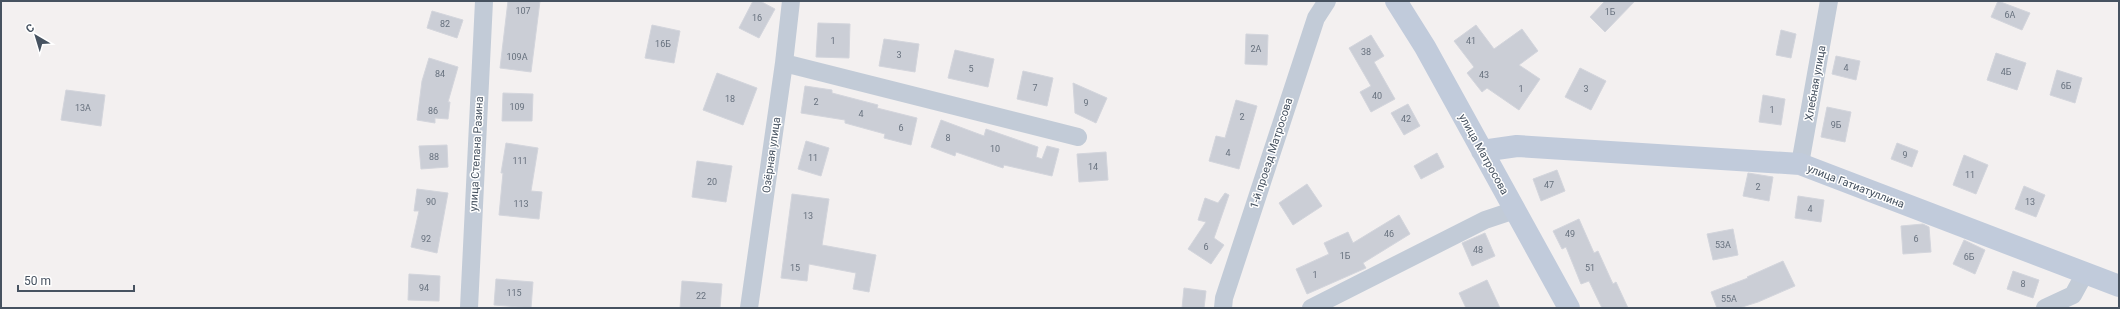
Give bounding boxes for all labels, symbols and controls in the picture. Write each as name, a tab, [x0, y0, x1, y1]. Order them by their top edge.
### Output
house number: 107	[515, 6, 531, 16]
house number: 1Б	[1605, 7, 1616, 17]
house number: 6А	[2005, 10, 2016, 20]
house number: 16	[752, 13, 762, 23]
north arrow	[16, 16, 56, 56]
house number: 82	[440, 19, 450, 29]
text: С	[23, 21, 37, 36]
house number: 1	[830, 36, 836, 46]
house number: 41	[1466, 36, 1476, 46]
house number: 16Б	[655, 39, 671, 49]
house number: 2А	[1251, 44, 1262, 54]
street label: Хлебная улица	[1802, 44, 1829, 122]
house number: 38	[1361, 47, 1371, 57]
house number: 3	[896, 50, 902, 60]
house number: 109А	[506, 52, 528, 62]
house number: 4	[1843, 63, 1849, 73]
house number: 5	[968, 64, 974, 74]
house number: 4Б	[2001, 67, 2012, 77]
house number: 84	[435, 69, 445, 79]
house number: 43	[1479, 70, 1489, 80]
house number: 6Б	[2061, 81, 2072, 91]
house number: 7	[1032, 83, 1038, 93]
house number: 1	[1518, 84, 1524, 94]
house number: 3	[1583, 84, 1589, 94]
house number: 40	[1372, 91, 1382, 101]
house number: 18	[725, 94, 735, 104]
street label: улица Степана Разина	[467, 96, 486, 212]
street label: 1-й проезд Матросова	[1247, 96, 1295, 210]
house number: 2	[813, 97, 819, 107]
house number: 9	[1083, 98, 1089, 108]
house number: 109	[509, 102, 525, 112]
house number: 13А	[75, 103, 91, 113]
house number: 1	[1769, 105, 1775, 115]
house number: 86	[428, 106, 438, 116]
house number: 4	[858, 109, 864, 119]
house number: 2	[1239, 112, 1245, 122]
street label: улица Матросова	[1456, 112, 1511, 197]
house number: 42	[1401, 114, 1411, 124]
street label: Озёрная улица	[760, 116, 783, 194]
house number: 9Б	[1831, 120, 1842, 130]
house number: 6	[898, 123, 904, 133]
house number: 8	[945, 133, 951, 143]
house number: 10	[990, 144, 1000, 154]
house number: 4	[1225, 148, 1231, 158]
house number: 9	[1902, 150, 1908, 160]
house number: 88	[429, 152, 439, 162]
house number: 11	[808, 153, 818, 163]
house number: 111	[512, 156, 528, 166]
house number: 14	[1088, 162, 1098, 172]
street label: улица Гатиатуллина	[1805, 162, 1906, 211]
house number: 11	[1965, 170, 1975, 180]
house number: 20	[707, 177, 717, 187]
house number: 47	[1544, 180, 1554, 190]
house number: 2	[1755, 182, 1761, 192]
house number: 90	[426, 197, 436, 207]
house number: 13	[2025, 197, 2035, 207]
house number: 113	[513, 199, 529, 209]
house number: 4	[1807, 204, 1813, 214]
house number: 13	[803, 211, 813, 221]
house number: 46	[1384, 229, 1394, 239]
house number: 49	[1565, 229, 1575, 239]
house number: 92	[421, 234, 431, 244]
house number: 6	[1913, 234, 1919, 244]
house number: 53А	[1715, 240, 1731, 250]
house number: 6	[1203, 242, 1209, 252]
house number: 48	[1473, 245, 1483, 255]
house number: 1Б	[1340, 251, 1351, 261]
house number: 6Б	[1964, 252, 1975, 262]
house number: 15	[790, 263, 800, 273]
house number: 51	[1585, 263, 1595, 273]
scale bar	[18, 267, 134, 293]
house number: 1	[1312, 270, 1318, 280]
text: 50 m	[24, 274, 51, 288]
house number: 8	[2020, 279, 2026, 289]
house number: 94	[419, 283, 429, 293]
house number: 115	[506, 288, 522, 298]
house number: 22	[696, 291, 706, 301]
house number: 55А	[1721, 294, 1737, 304]

